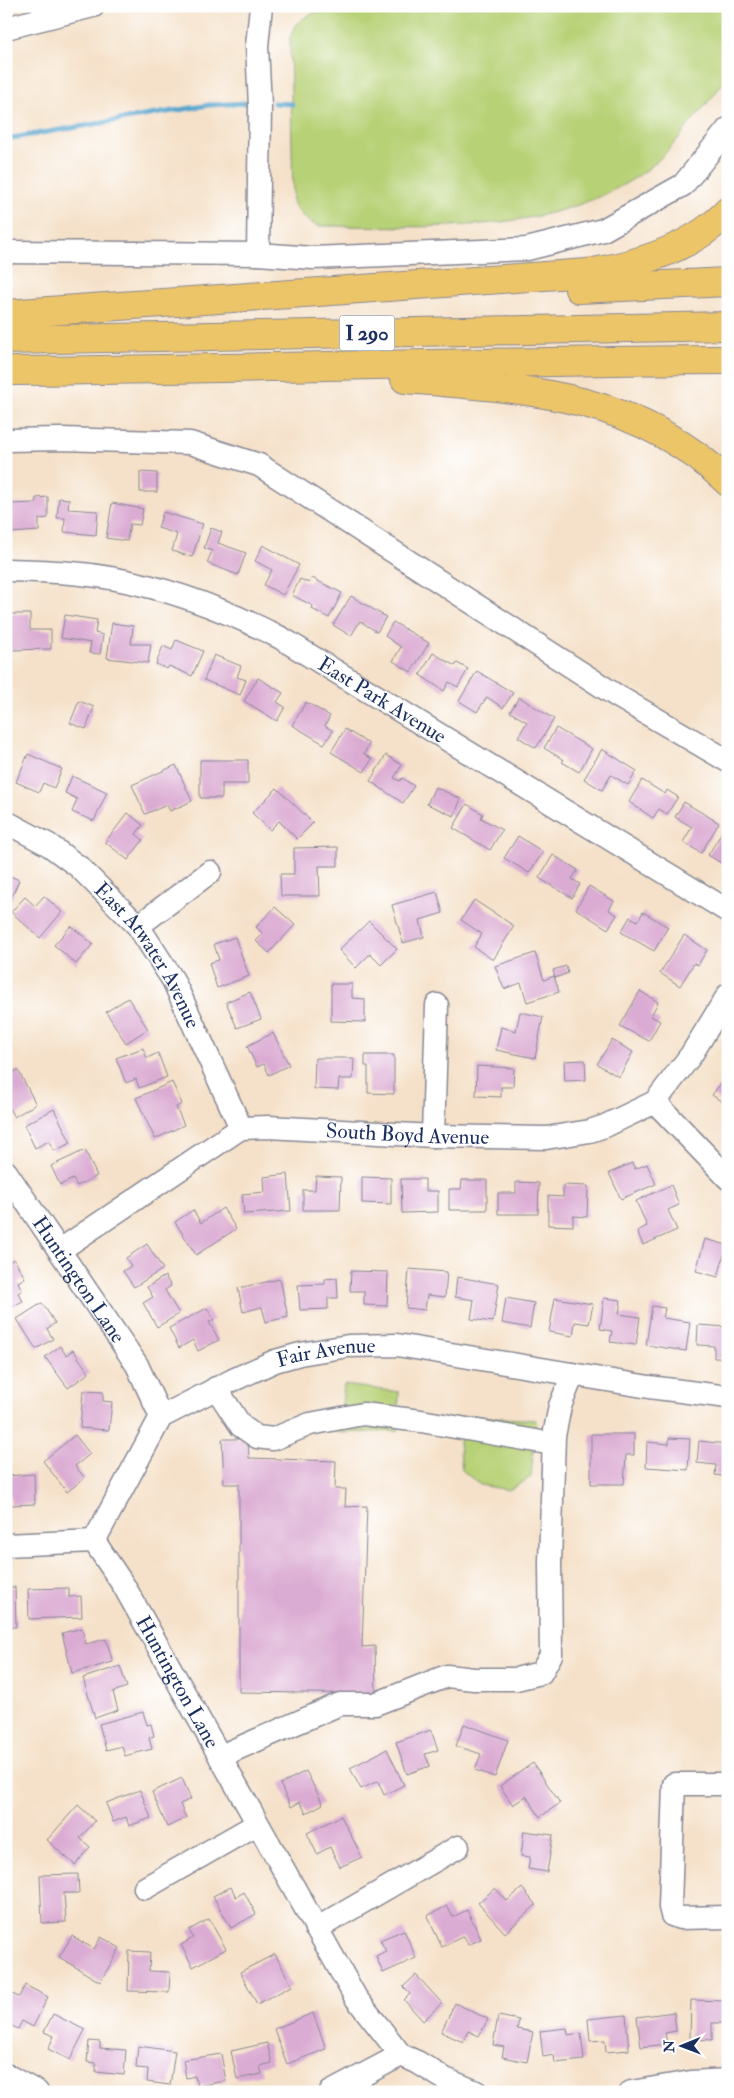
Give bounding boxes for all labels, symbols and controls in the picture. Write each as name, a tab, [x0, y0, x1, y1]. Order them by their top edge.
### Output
road number: I 290	[340, 316, 394, 350]
street label: East Park Avenue	[313, 651, 451, 750]
street label: East Atwater Avenue	[88, 877, 206, 1033]
street label: South Boyd Avenue	[325, 1117, 490, 1151]
street label: Huntington Lane	[26, 1211, 131, 1349]
street label: Fair Avenue	[273, 1332, 376, 1374]
street label: Huntington Lane	[129, 1611, 226, 1753]
north arrow	[656, 2020, 706, 2070]
text: N	[661, 2039, 678, 2054]

